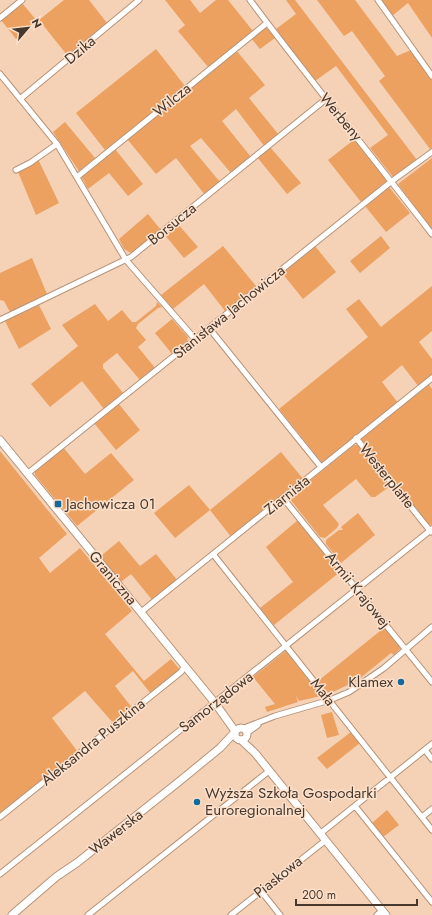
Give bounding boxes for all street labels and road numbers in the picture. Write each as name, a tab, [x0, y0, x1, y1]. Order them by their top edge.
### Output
street label: Dzika	[60, 30, 100, 70]
street label: Wilcza	[148, 78, 196, 122]
street label: Werbeny	[314, 88, 368, 146]
street label: Borsucza	[143, 198, 201, 250]
street label: Stanisława Jachowicza	[168, 260, 290, 364]
street label: Westerplatte	[354, 439, 420, 513]
street label: Ziarnista	[259, 470, 315, 520]
street label: Graniczna	[84, 546, 142, 610]
street label: Armii Krajowej	[320, 547, 396, 633]
street label: Samorządowa	[174, 666, 258, 738]
street label: Mała	[305, 673, 341, 711]
street label: Aleksandra Puszkina	[36, 693, 150, 791]
street label: Wawerska	[84, 804, 148, 860]
street label: Piaskowa	[249, 850, 307, 904]

